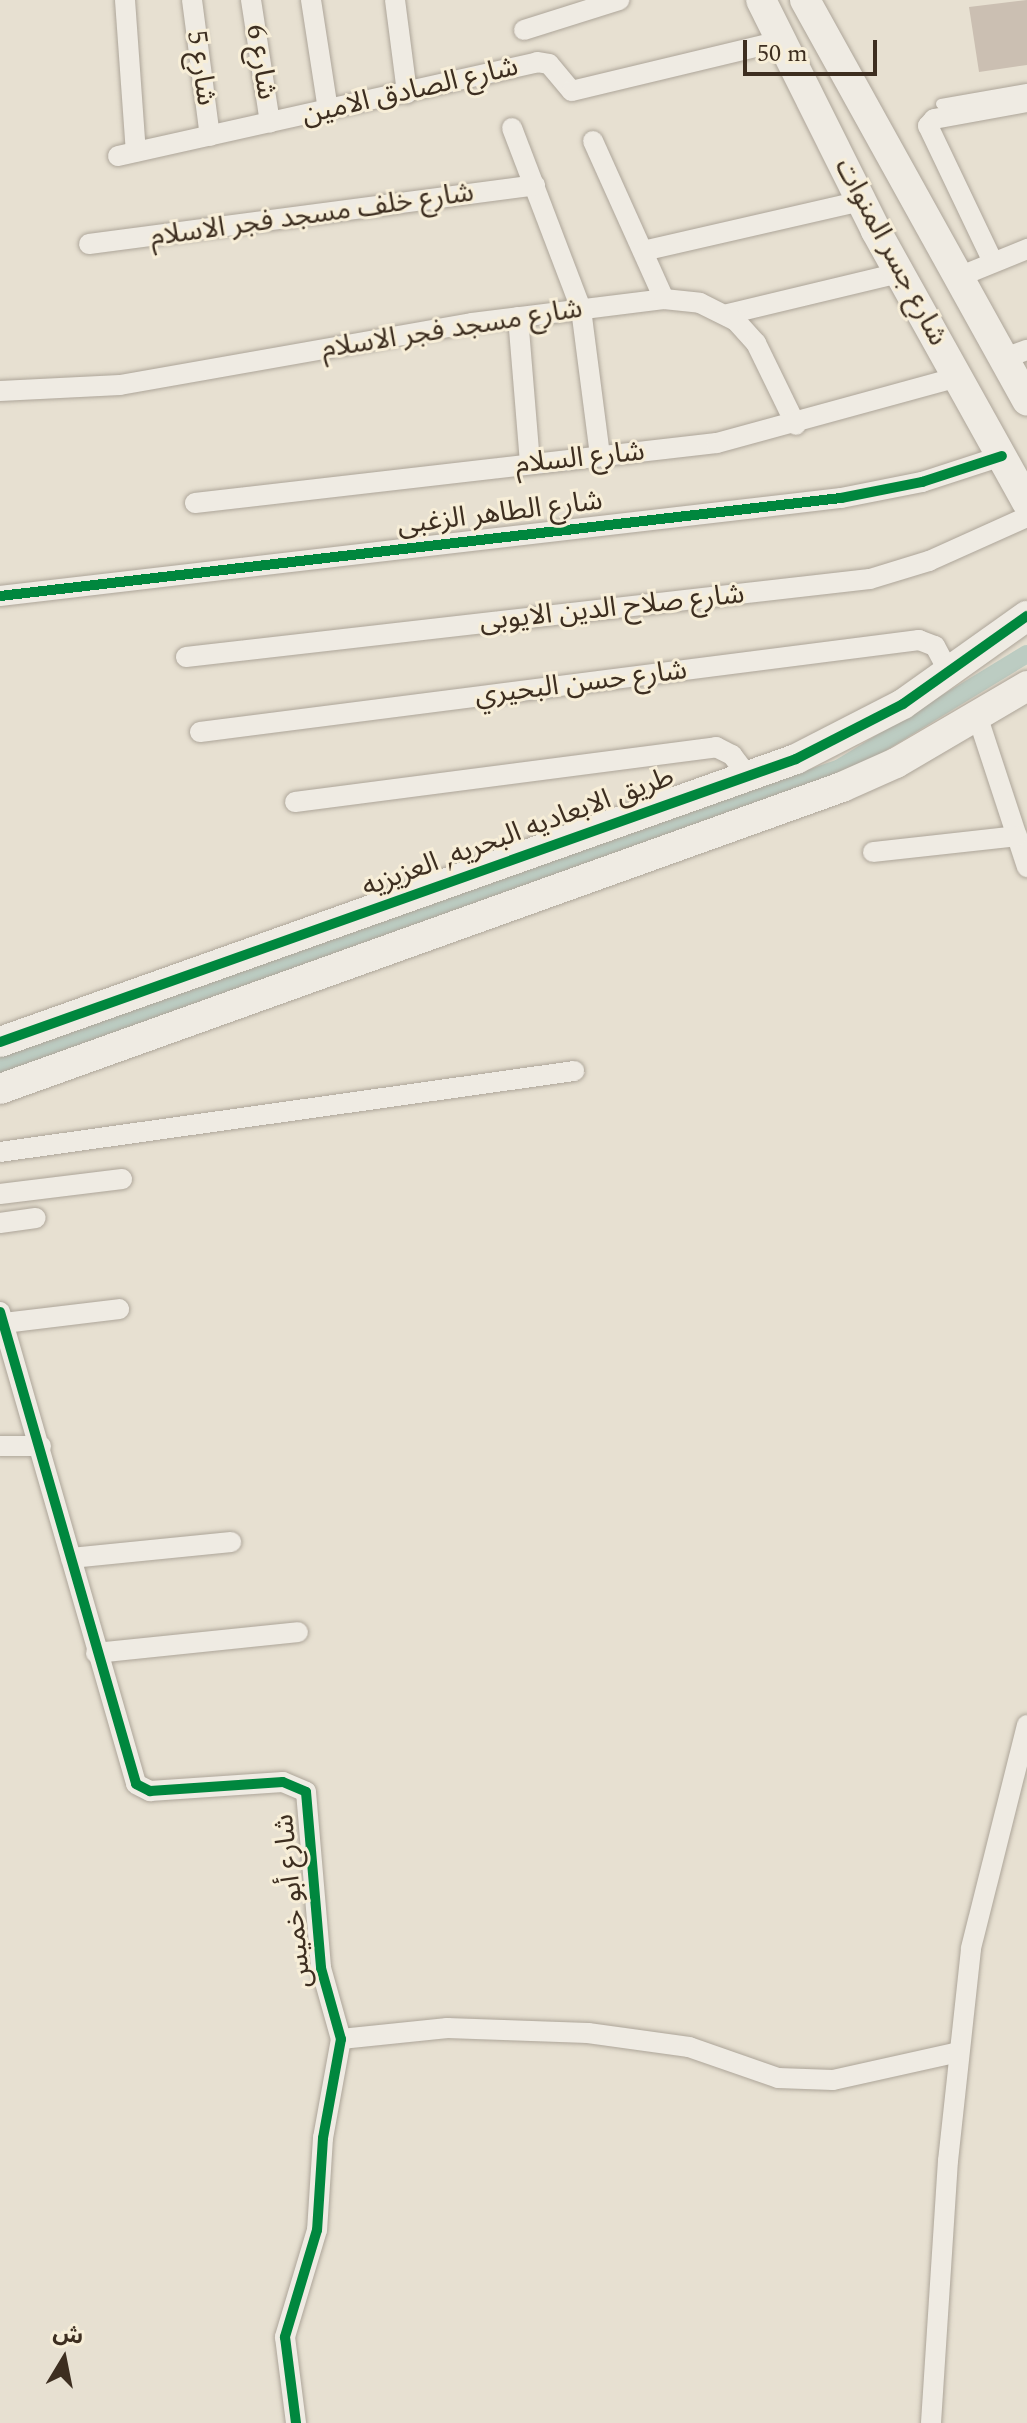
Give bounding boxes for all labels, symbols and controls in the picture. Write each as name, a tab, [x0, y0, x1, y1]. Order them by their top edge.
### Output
street label: شارع 6	[238, 22, 284, 102]
scale bar	[747, 24, 881, 74]
street label: شارع 5	[179, 28, 223, 108]
text: 50 m	[757, 36, 808, 72]
street label: شارع الصادق الامين	[299, 50, 521, 132]
street label: شارع جسر المنوات	[827, 153, 955, 351]
street label: شارع خلف مسجد فجر الاسلام	[148, 176, 476, 254]
street label: شارع مسجد فجر الاسلام	[319, 292, 585, 366]
street label: شارع السلام	[514, 435, 646, 481]
street label: شارع الطاهر الزغبى	[396, 484, 604, 542]
street label: شارع صلاح الدين الايوبى	[478, 577, 746, 639]
street label: شارع حسن البحيري	[473, 653, 689, 713]
street label: طريق الابعاديه البحريه, العزيزيه	[357, 760, 679, 904]
street label: شارع أبو خميس	[267, 1812, 319, 1990]
text: ش	[51, 2316, 86, 2354]
north arrow	[24, 2319, 104, 2399]

